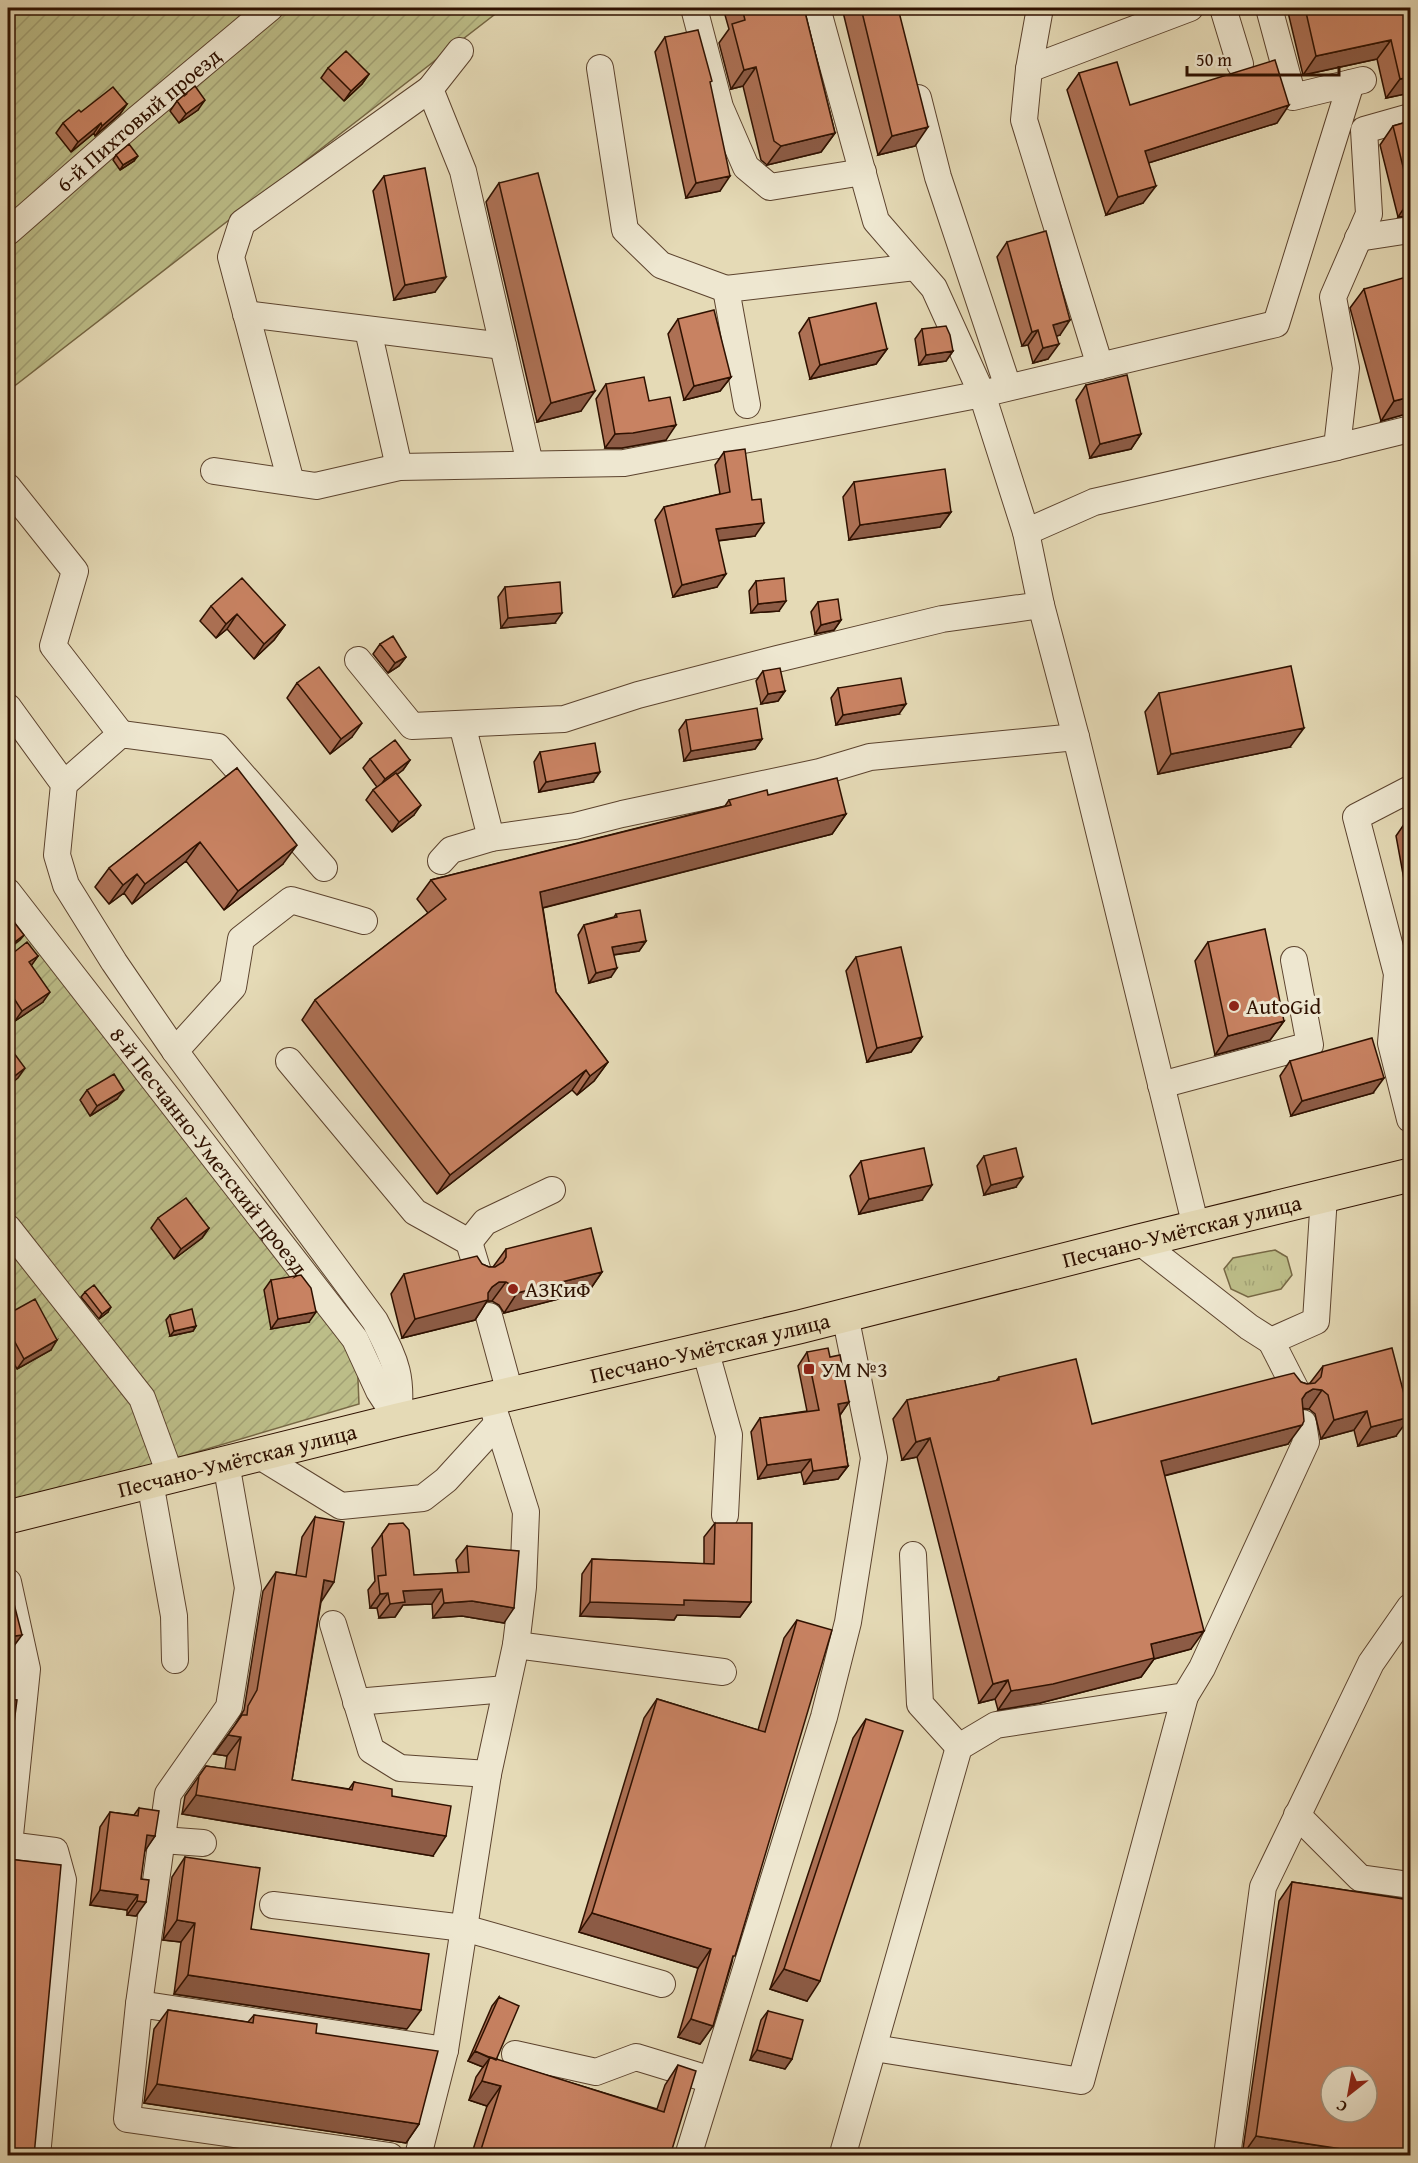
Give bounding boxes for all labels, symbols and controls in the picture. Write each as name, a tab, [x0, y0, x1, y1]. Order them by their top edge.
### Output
scale bar	[1187, 39, 1338, 77]
street label: 6-й Пихтовый проезд	[49, 40, 228, 199]
text: 50 m	[1196, 46, 1232, 73]
place label: AutoGid	[1246, 990, 1321, 1022]
marker: AutoGid	[1227, 999, 1241, 1013]
street label: 8-й Песчанно-Уметский проезд	[102, 1020, 316, 1282]
street label: Песчано-Умётская улица	[1059, 1186, 1305, 1276]
place label: АЗКиФ	[525, 1273, 591, 1305]
marker: АЗКиФ	[506, 1282, 520, 1296]
street label: Песчано-Умётская улица	[587, 1304, 834, 1391]
place label: УМ №3	[821, 1353, 888, 1385]
marker: УМ №3	[802, 1362, 816, 1376]
street label: Песчано-Умётская улица	[114, 1415, 360, 1505]
north arrow	[1319, 2064, 1379, 2124]
text: С	[1331, 2094, 1351, 2119]

